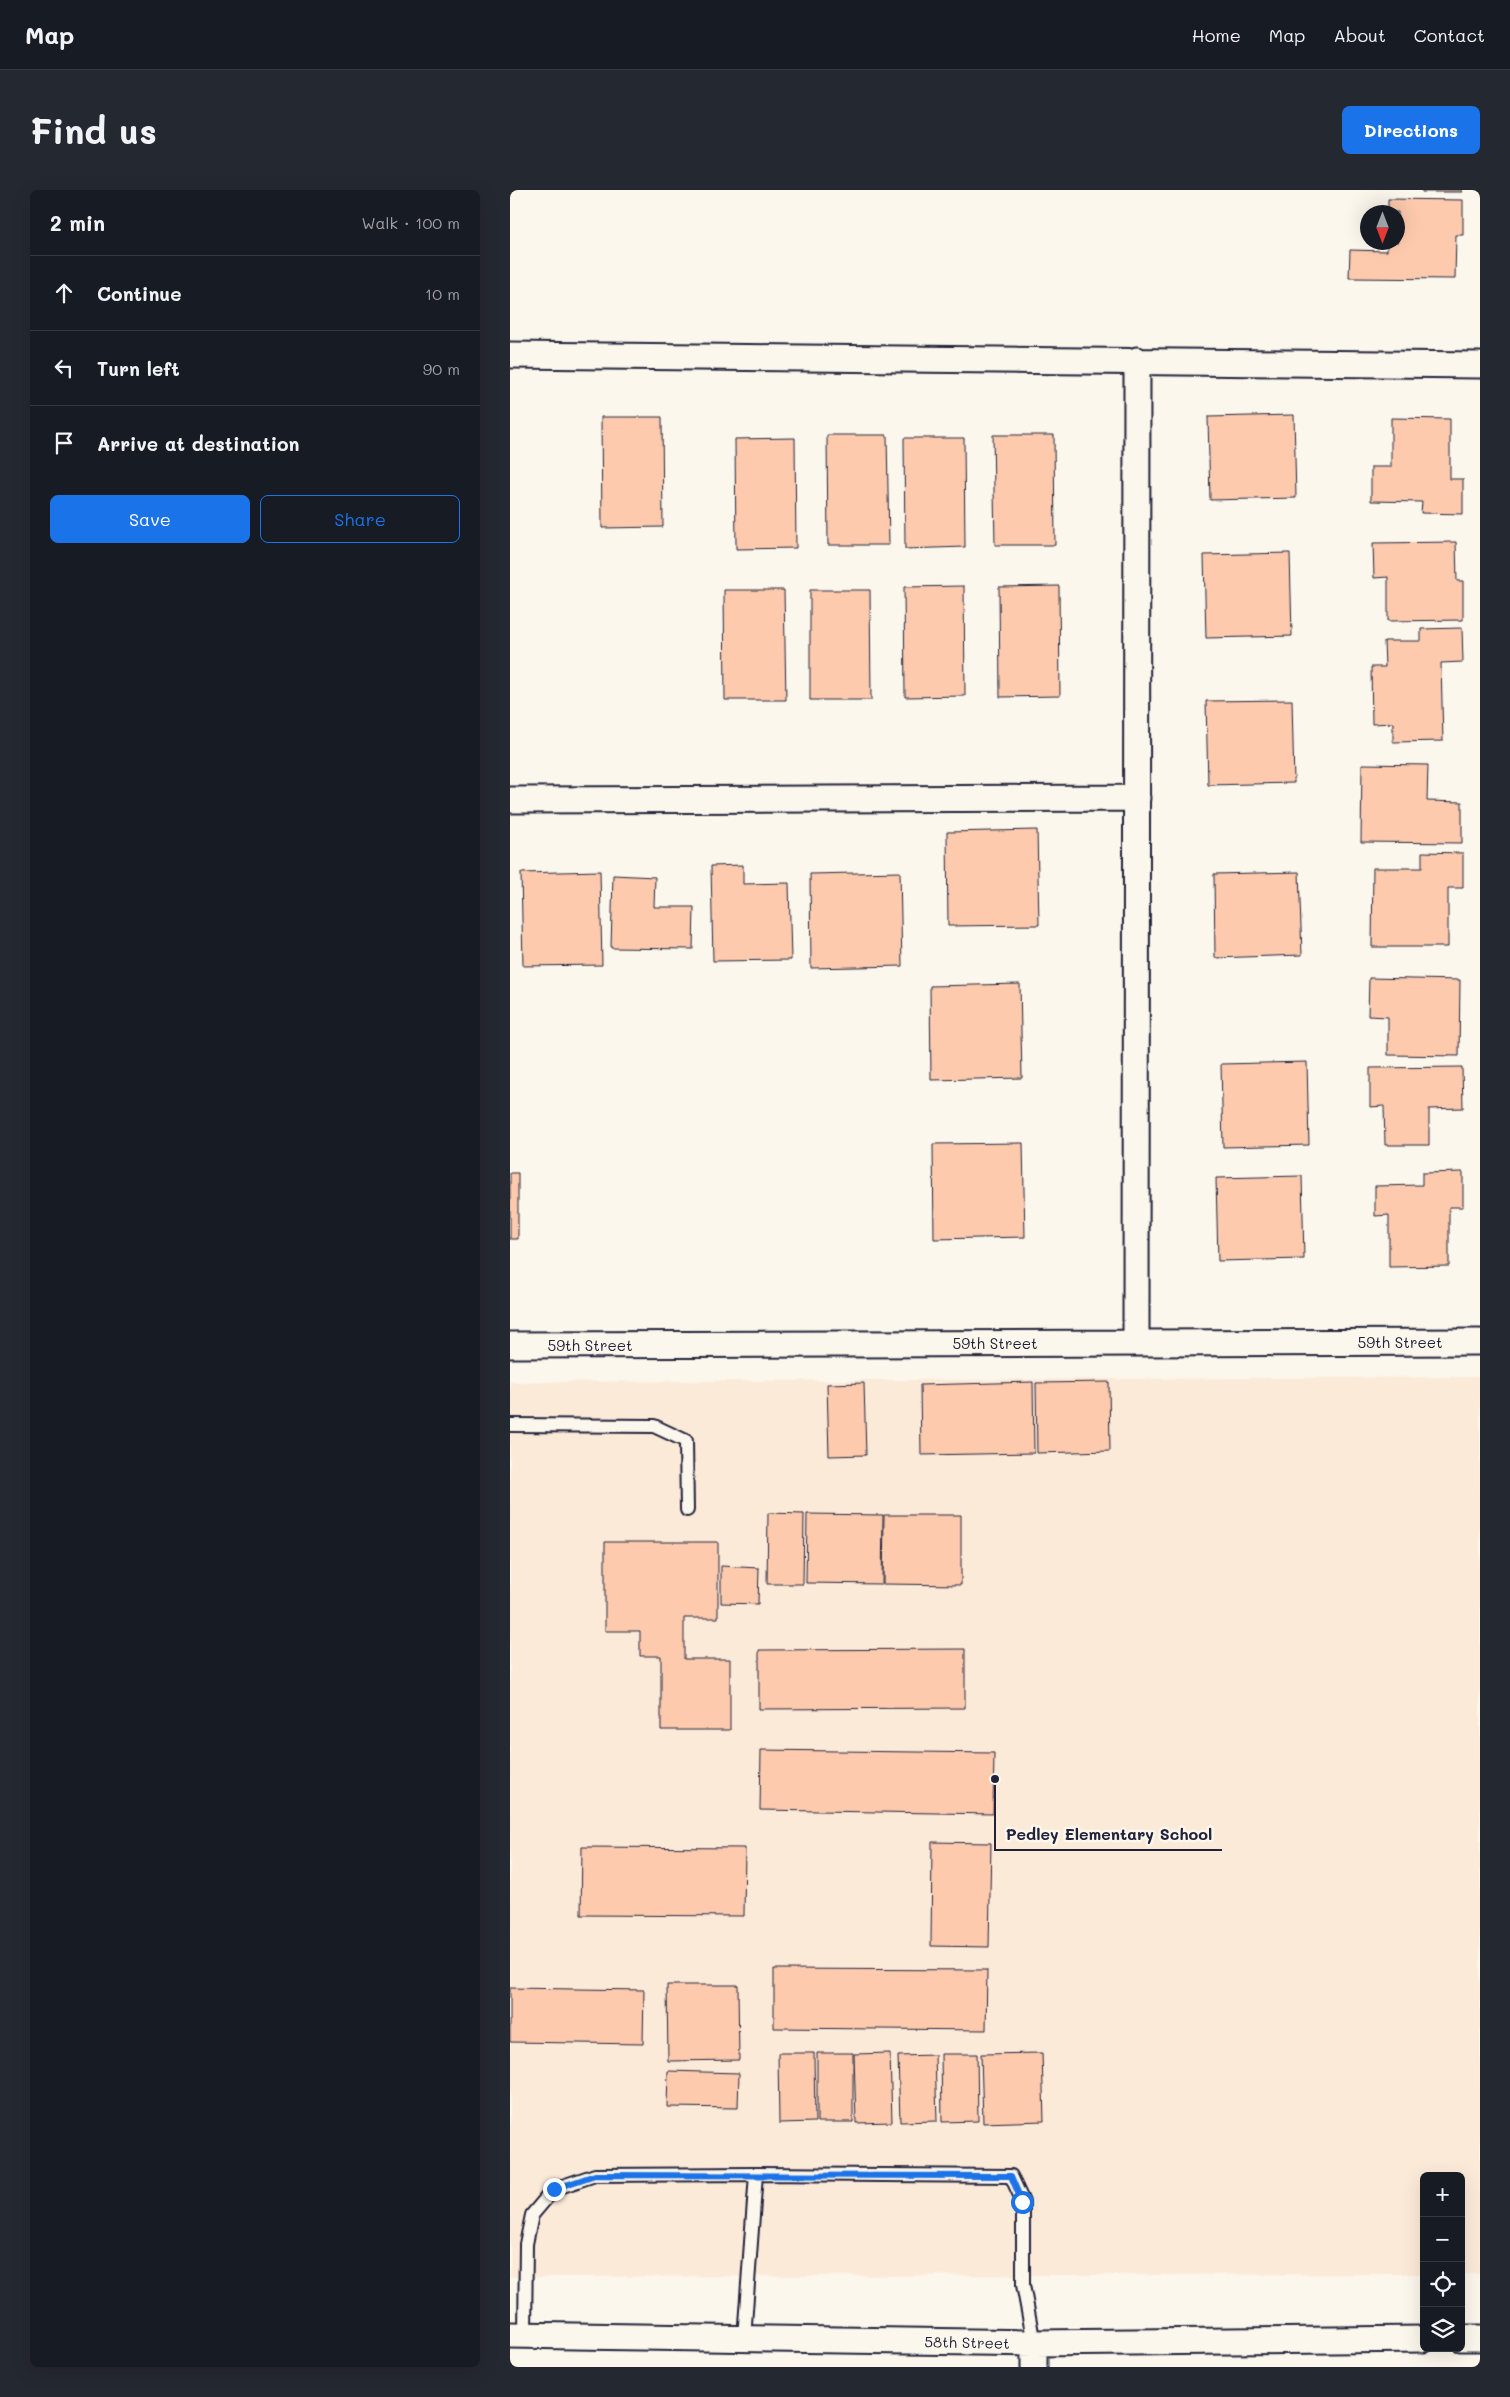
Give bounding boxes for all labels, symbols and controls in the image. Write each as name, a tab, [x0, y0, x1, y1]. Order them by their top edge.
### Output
text: Map	[25, 19, 74, 50]
text: Home	[1192, 23, 1241, 47]
text: Map	[1269, 23, 1305, 47]
text: About	[1333, 23, 1386, 47]
text: Contact	[1414, 23, 1485, 47]
button: Directions	[1342, 106, 1480, 154]
text: Find us	[30, 107, 157, 153]
north arrow	[1360, 205, 1405, 250]
text: 2 min	[50, 209, 105, 236]
text: Walk · 100 m	[361, 212, 460, 233]
icon: ahead	[50, 279, 78, 307]
text: Continue	[97, 281, 182, 306]
text: 10 m	[425, 283, 460, 304]
icon: left	[50, 354, 78, 382]
text: Turn left	[97, 356, 180, 381]
text: 90 m	[423, 358, 460, 379]
icon: arrive	[50, 429, 78, 457]
text: Arrive at destination	[97, 431, 300, 456]
button: Save	[50, 495, 250, 543]
button: Share	[260, 495, 460, 543]
street label: 59th Street	[1357, 1332, 1443, 1352]
street label: 59th Street	[952, 1333, 1038, 1353]
street label: 59th Street	[547, 1335, 633, 1355]
callout: Pedley Elementary School	[995, 1819, 1222, 1850]
text: Pedley Elementary School	[1006, 1823, 1212, 1844]
map controls	[1420, 2172, 1465, 2352]
button: +	[1420, 2172, 1465, 2217]
route end	[543, 2178, 566, 2201]
route start	[1011, 2191, 1034, 2214]
button: −	[1420, 2217, 1465, 2262]
button: locate	[1420, 2262, 1465, 2307]
button: layers	[1420, 2307, 1465, 2352]
street label: 58th Street	[924, 2331, 1010, 2353]

